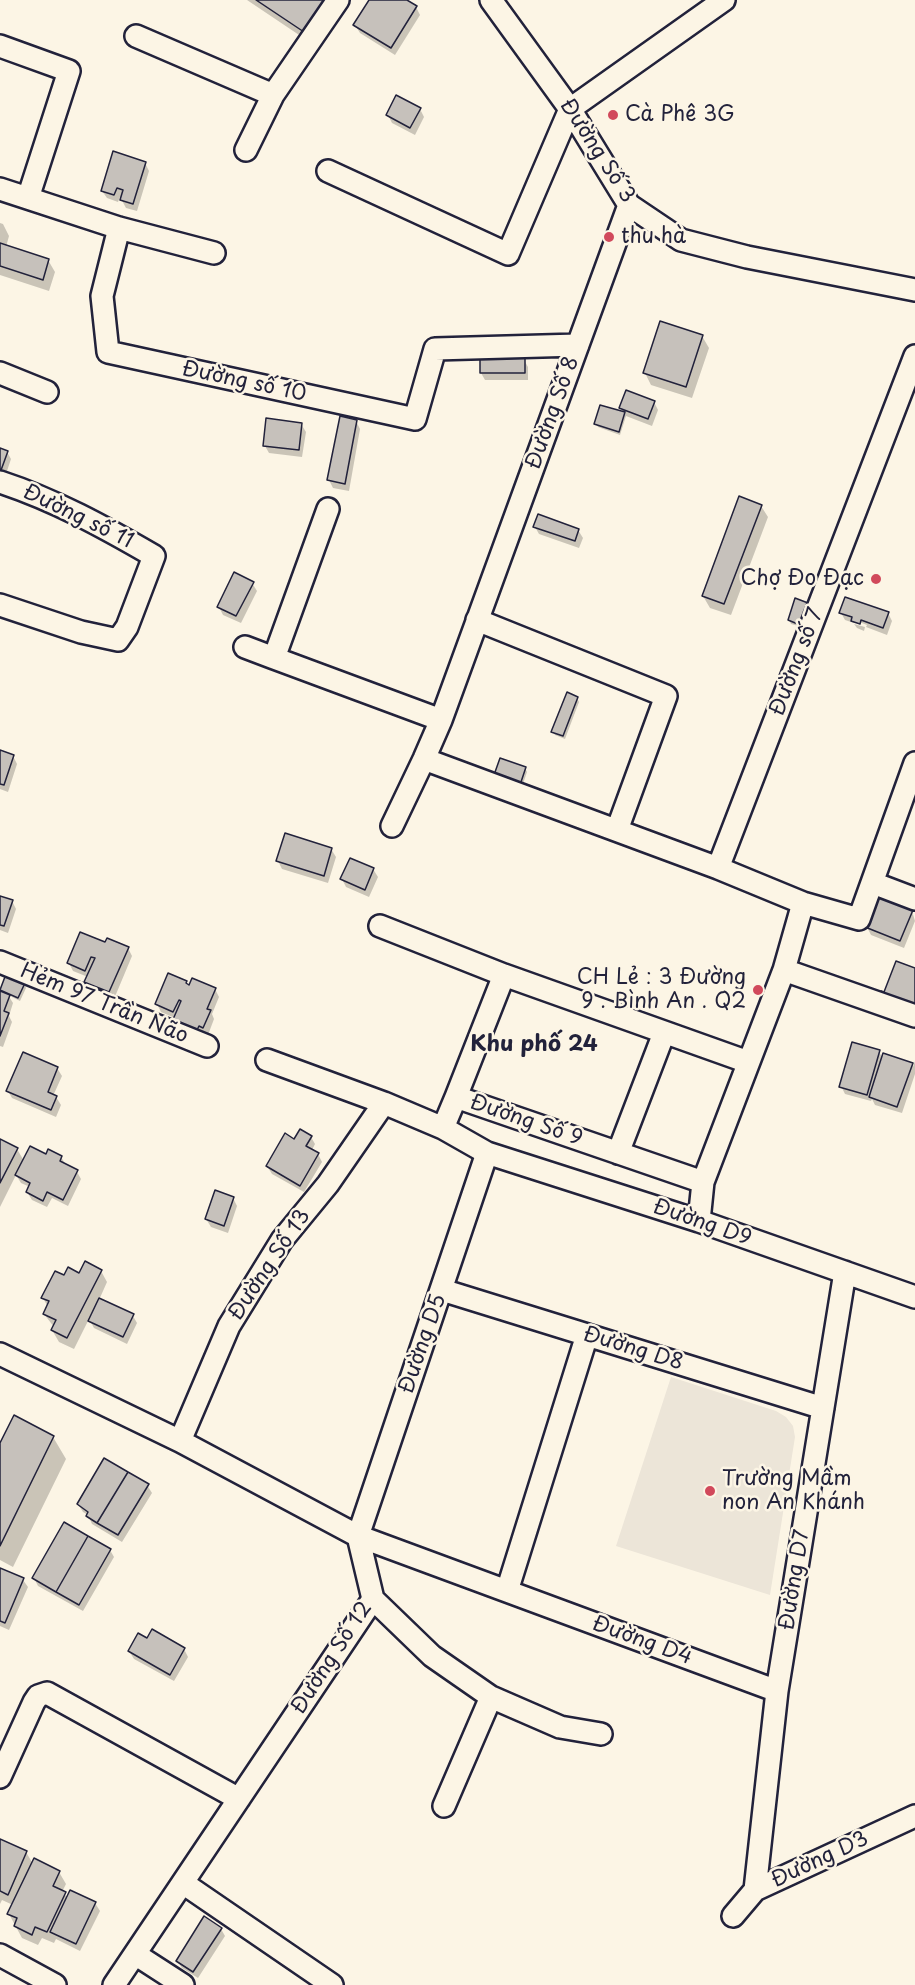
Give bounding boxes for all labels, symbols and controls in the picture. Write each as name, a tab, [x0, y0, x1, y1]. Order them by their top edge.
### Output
street label: Đường Số 3	[554, 94, 640, 208]
place label: Cà Phê 3G	[625, 102, 735, 128]
marker: Cà Phê 3G	[606, 108, 620, 122]
place label: thu hà	[621, 224, 686, 250]
marker: thu hà	[602, 230, 616, 244]
street label: Đường Số 8	[521, 353, 585, 473]
street label: Đường số 10	[180, 357, 308, 407]
street label: Đường số 11	[19, 480, 137, 554]
place label: Chợ Đo Đạc	[740, 566, 864, 592]
marker: Chợ Đo Đạc	[869, 572, 883, 586]
street label: Đường số 7	[765, 604, 829, 720]
street label: Hẻm 97 Trần Não	[16, 959, 192, 1049]
place label: CH Lẻ : 3 Đường 9 . Bình An . Q2	[577, 965, 746, 1015]
marker: CH Lẻ : 3 Đường 9 . Bình An . Q2	[751, 983, 765, 997]
district label: Khu phố 24	[470, 1032, 598, 1058]
street label: Đường Số 9	[466, 1090, 586, 1152]
street label: Đường D9	[649, 1194, 755, 1252]
street label: Đường Số 13	[224, 1205, 316, 1325]
street label: Đường D5	[394, 1291, 452, 1397]
street label: Đường D8	[580, 1322, 686, 1376]
place label: Trường Mầm non An Khánh	[722, 1466, 865, 1516]
marker: Trường Mầm non An Khánh	[703, 1484, 717, 1498]
street label: Đường D7	[775, 1528, 815, 1632]
street label: Đường Số 12	[286, 1597, 378, 1719]
street label: Đường D4	[589, 1611, 695, 1671]
street label: Đường D3	[767, 1827, 873, 1893]

